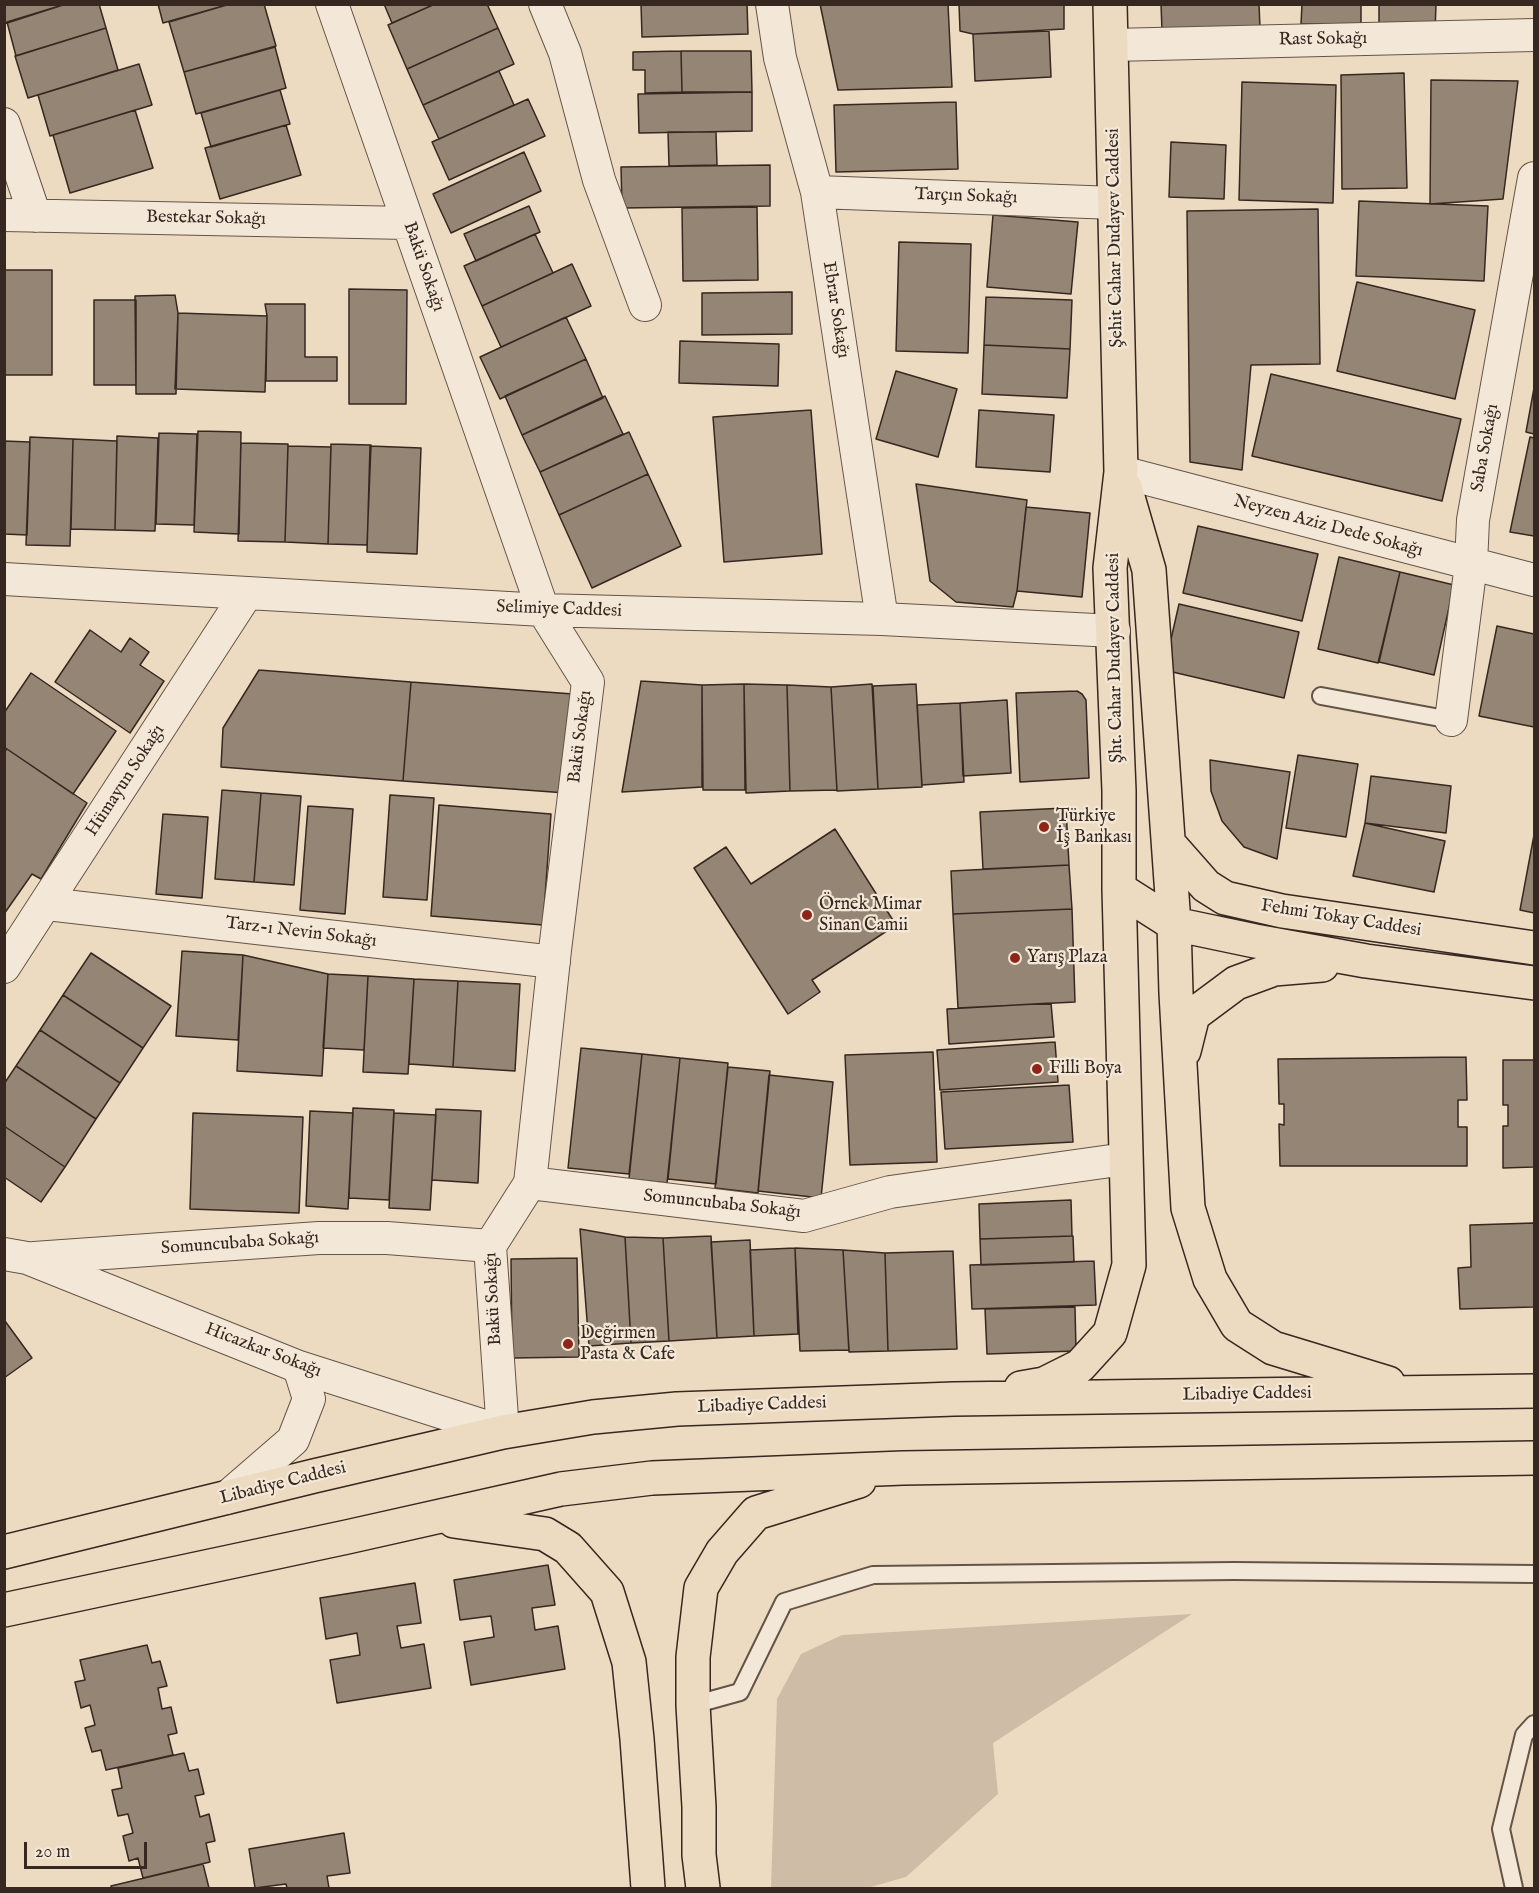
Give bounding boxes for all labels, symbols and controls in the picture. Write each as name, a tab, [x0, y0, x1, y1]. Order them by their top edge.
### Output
street label: Rast Sokağı	[1278, 28, 1368, 52]
street label: Şehit Cahar Dudayev Caddesi	[1103, 128, 1129, 348]
street label: Tarçın Sokağı	[914, 184, 1018, 210]
street label: Bestekar Sokağı	[146, 207, 266, 231]
street label: Bakü Sokağı	[398, 219, 448, 315]
street label: Ebrar Sokağı	[817, 260, 853, 360]
street label: Saba Sokağı	[1468, 402, 1504, 494]
street label: Neyzen Aziz Dede Sokağı	[1231, 491, 1425, 563]
street label: Şht. Cahar Dudayev Caddesi	[1103, 553, 1129, 763]
street label: Selimiye Caddesi	[496, 597, 622, 623]
street label: Bakü Sokağı	[565, 689, 597, 785]
street label: Hümayun Sokağı	[82, 721, 170, 841]
place label: Türkiye İş Bankası	[1056, 806, 1132, 848]
marker: Türkiye İş Bankası	[1037, 820, 1051, 834]
place label: Örnek Mimar Sinan Camii	[819, 894, 922, 936]
street label: Fehmi Tokay Caddesi	[1259, 896, 1423, 942]
marker: Örnek Mimar Sinan Camii	[800, 908, 814, 922]
street label: Tarz-ı Nevin Sokağı	[224, 913, 378, 953]
place label: Yarış Plaza	[1027, 947, 1107, 969]
marker: Yarış Plaza	[1008, 951, 1022, 965]
place label: Filli Boya	[1049, 1058, 1122, 1080]
marker: Filli Boya	[1030, 1062, 1044, 1076]
street label: Somuncubaba Sokağı	[642, 1186, 802, 1224]
street label: Somuncubaba Sokağı	[160, 1228, 320, 1260]
street label: Bakü Sokağı	[481, 1252, 507, 1346]
street label: Hicazkar Sokağı	[202, 1319, 324, 1383]
place label: Değirmen Pasta & Cafe	[580, 1323, 675, 1366]
marker: Değirmen Pasta & Cafe	[561, 1337, 575, 1351]
street label: Libadiye Caddesi	[1182, 1383, 1312, 1407]
street label: Libadiye Caddesi	[697, 1393, 827, 1419]
street label: Libadiye Caddesi	[218, 1458, 348, 1510]
scale bar	[27, 1830, 150, 1868]
text: 20 m	[35, 1841, 70, 1864]

